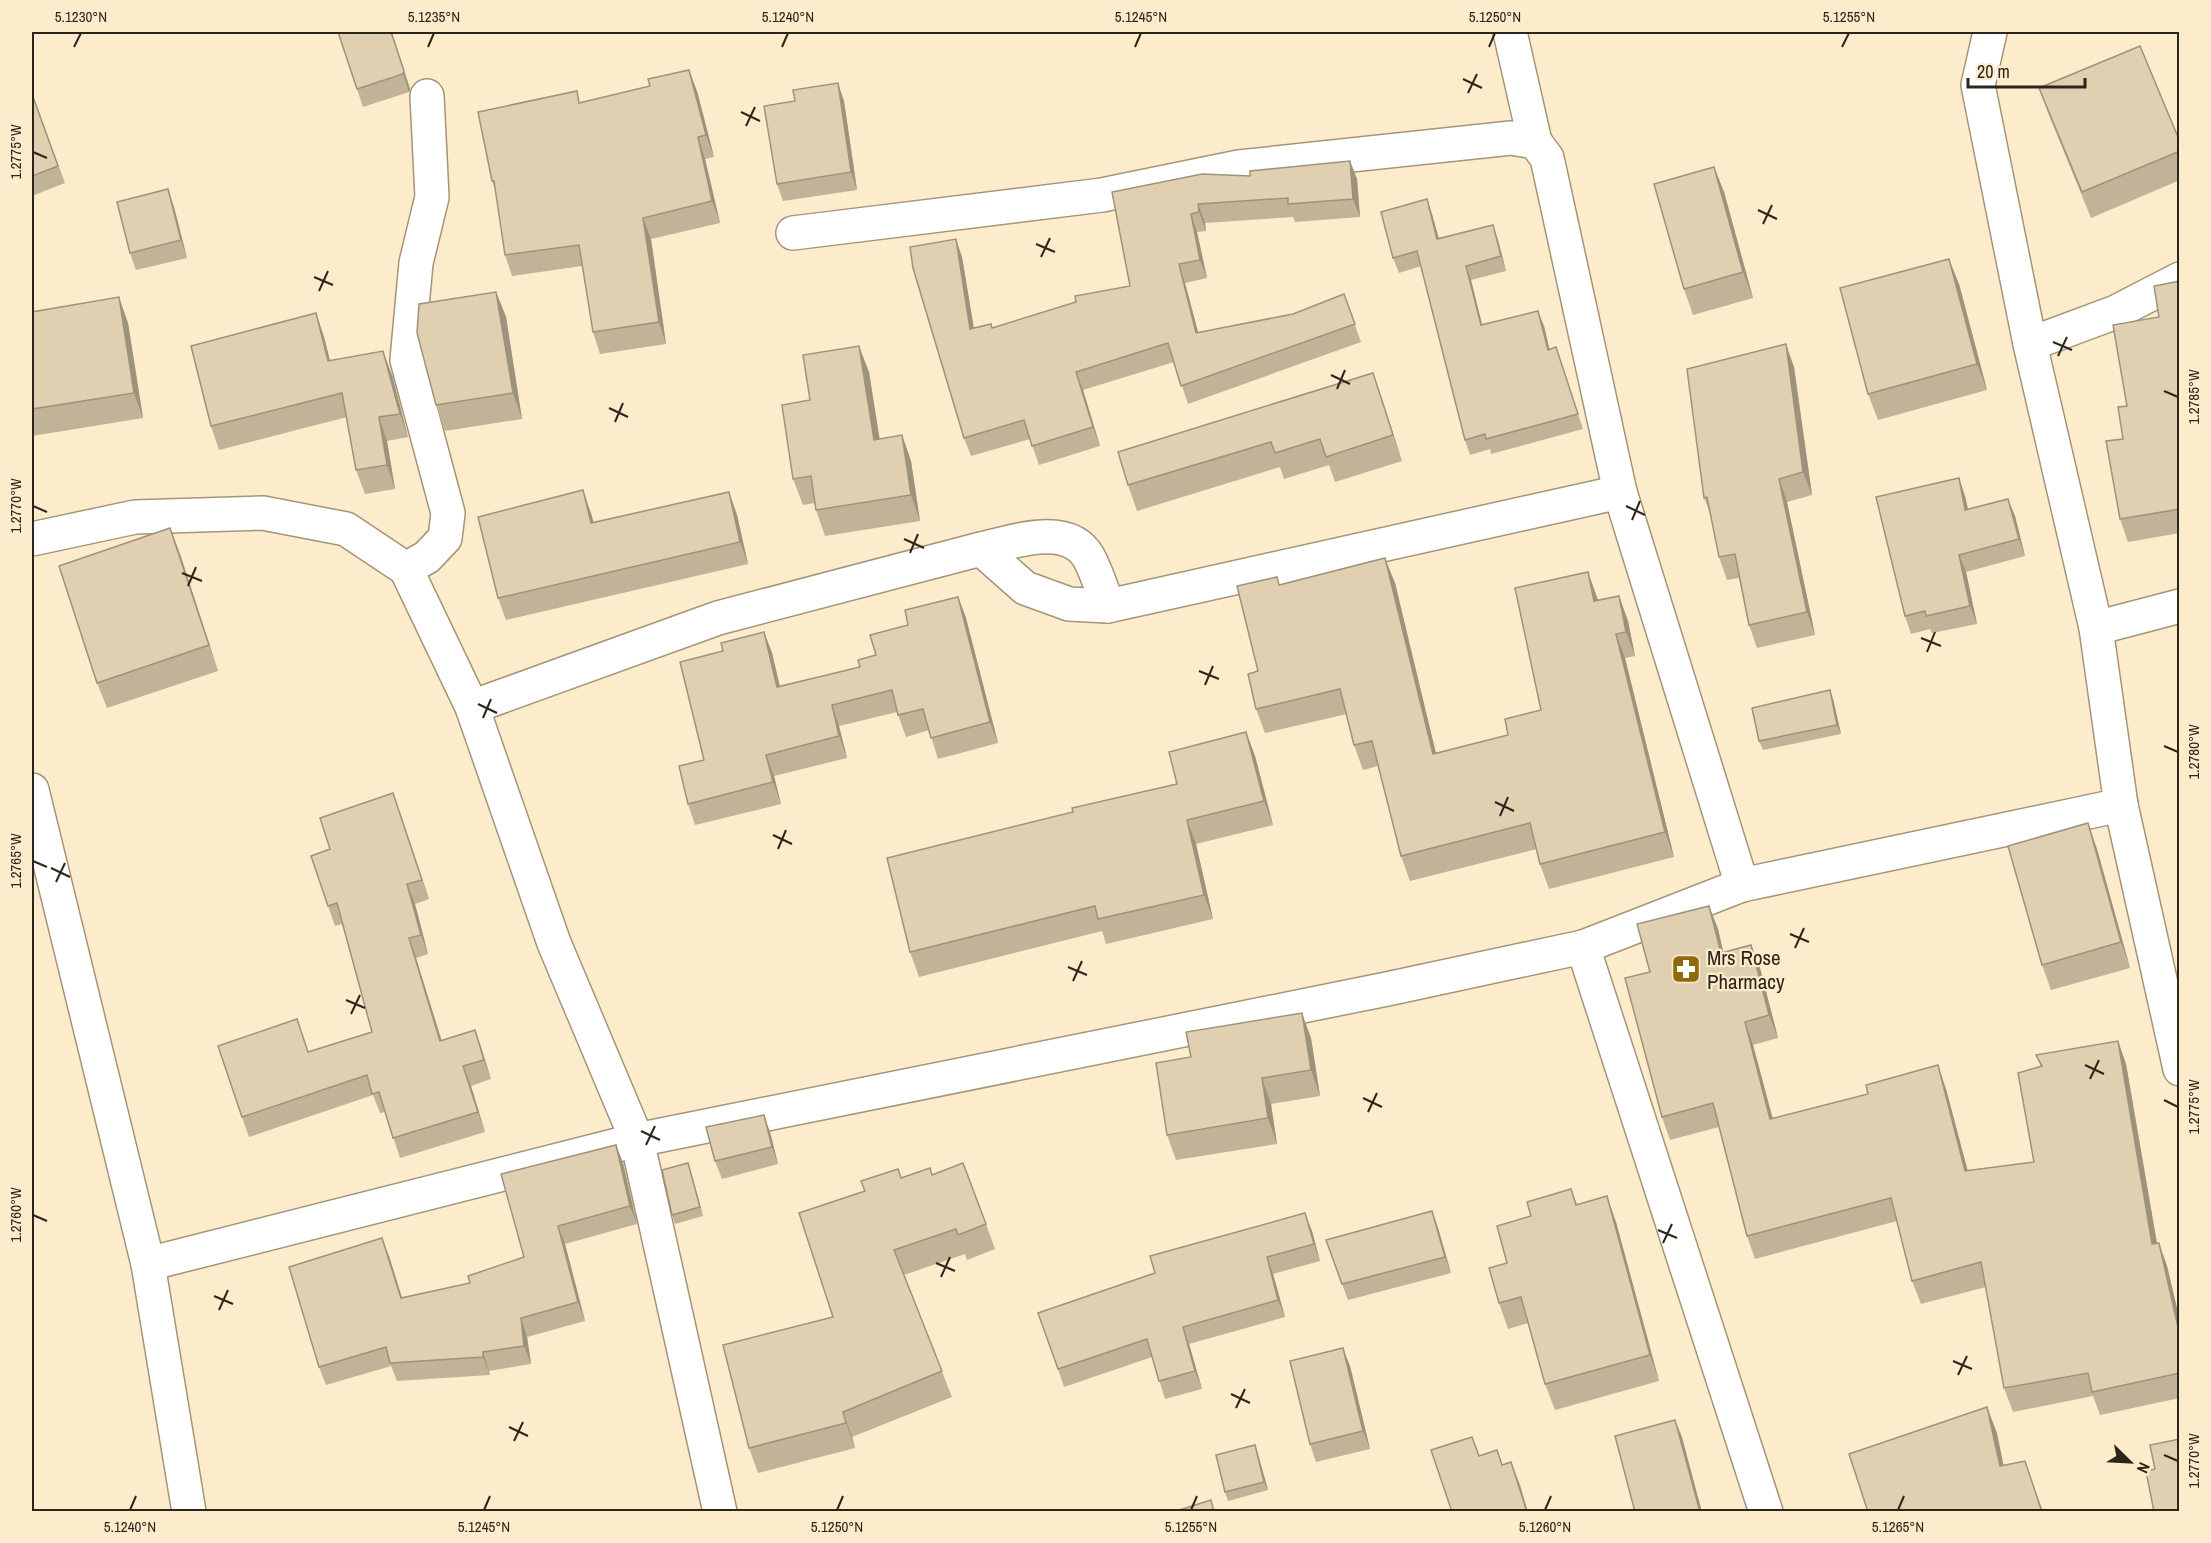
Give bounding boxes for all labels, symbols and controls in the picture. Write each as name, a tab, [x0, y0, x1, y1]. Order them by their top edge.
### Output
text: 5.1230°N	[55, 6, 107, 27]
text: 5.1235°N	[408, 6, 460, 27]
text: 5.1240°N	[762, 6, 814, 27]
text: 5.1245°N	[1115, 6, 1167, 27]
text: 5.1250°N	[1469, 6, 1521, 27]
text: 5.1255°N	[1823, 6, 1875, 27]
scale bar	[1968, 51, 2085, 89]
text: 20 m	[1977, 59, 2010, 84]
text: 1.2775°W	[5, 124, 26, 180]
text: 1.2785°W	[2183, 369, 2204, 425]
text: 1.2770°W	[5, 478, 26, 534]
text: 1.2780°W	[2183, 724, 2204, 780]
text: 1.2765°W	[5, 833, 26, 889]
place label: Mrs Rose Pharmacy	[1707, 943, 1785, 996]
pharmacy icon: Mrs Rose Pharmacy	[1670, 953, 1702, 985]
text: 1.2775°W	[2183, 1079, 2204, 1135]
text: 1.2760°W	[5, 1187, 26, 1243]
north arrow	[2100, 1432, 2160, 1492]
text: 1.2770°W	[2183, 1433, 2204, 1489]
text: N	[2132, 1459, 2156, 1477]
text: 5.1240°N	[104, 1516, 156, 1537]
text: 5.1245°N	[458, 1516, 510, 1537]
text: 5.1250°N	[811, 1516, 863, 1537]
text: 5.1255°N	[1165, 1516, 1217, 1537]
text: 5.1260°N	[1519, 1516, 1571, 1537]
text: 5.1265°N	[1872, 1516, 1924, 1537]

